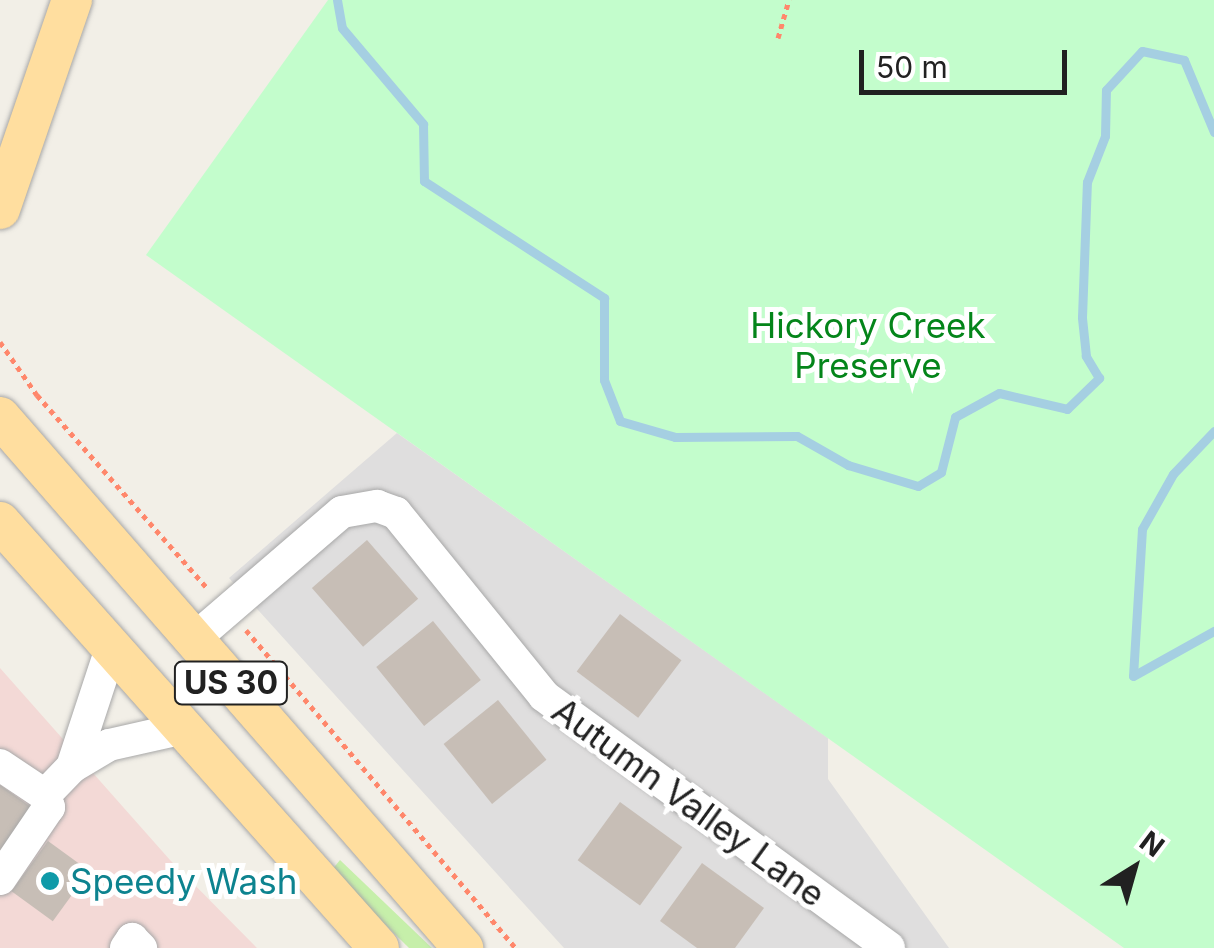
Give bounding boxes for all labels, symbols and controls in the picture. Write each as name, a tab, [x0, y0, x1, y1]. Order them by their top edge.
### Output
scale bar	[864, 30, 1072, 92]
text: 50 m	[876, 49, 948, 85]
park label: Hickory Creek Preserve	[750, 304, 986, 386]
road number: US 30	[174, 656, 288, 710]
street label: Autumn Valley Lane	[544, 689, 834, 915]
north arrow	[1084, 818, 1184, 918]
text: N	[1133, 824, 1171, 864]
place label: Speedy Wash	[70, 860, 297, 902]
marker: Speedy Wash	[39, 870, 61, 892]

